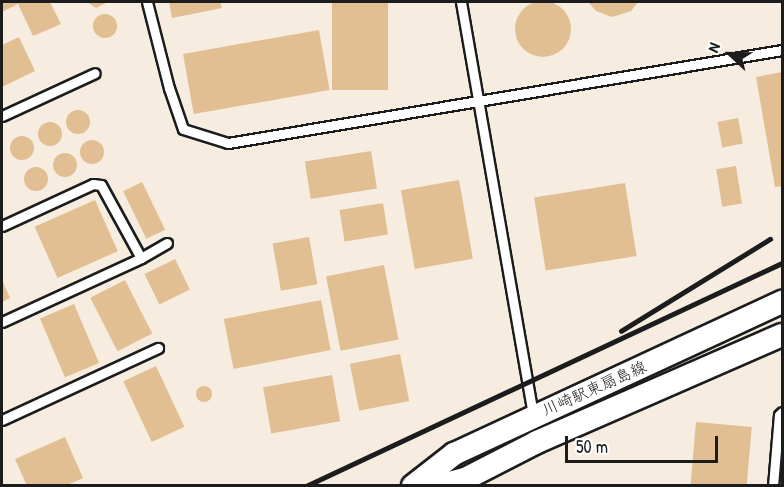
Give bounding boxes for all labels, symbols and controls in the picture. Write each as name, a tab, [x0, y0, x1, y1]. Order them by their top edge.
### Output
north arrow	[700, 24, 760, 84]
text: N	[702, 39, 725, 55]
street label: 川崎駅東扇島線	[539, 356, 649, 420]
scale bar	[568, 424, 721, 462]
text: 50 m	[576, 434, 608, 459]

